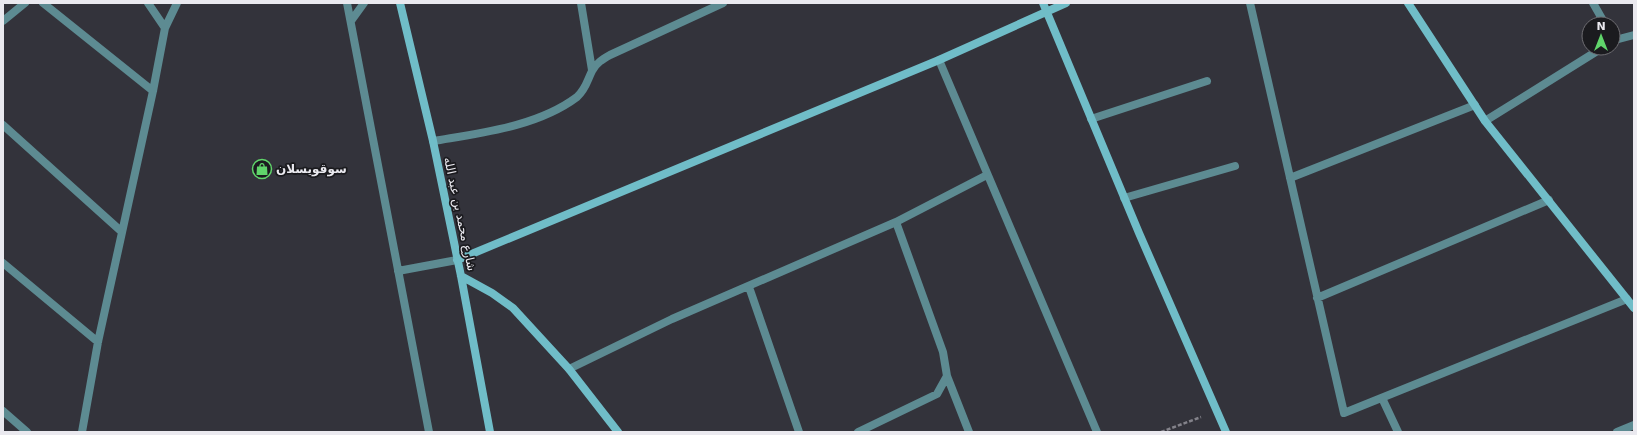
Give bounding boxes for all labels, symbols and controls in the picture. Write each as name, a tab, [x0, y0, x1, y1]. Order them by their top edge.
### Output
north arrow	[1581, 16, 1621, 56]
text: N	[1596, 20, 1606, 33]
street label: شارع محمد بن عبد الله	[440, 156, 479, 273]
shop icon: سوقويسلان	[251, 158, 273, 180]
place label: سوقويسلان	[276, 162, 347, 177]

